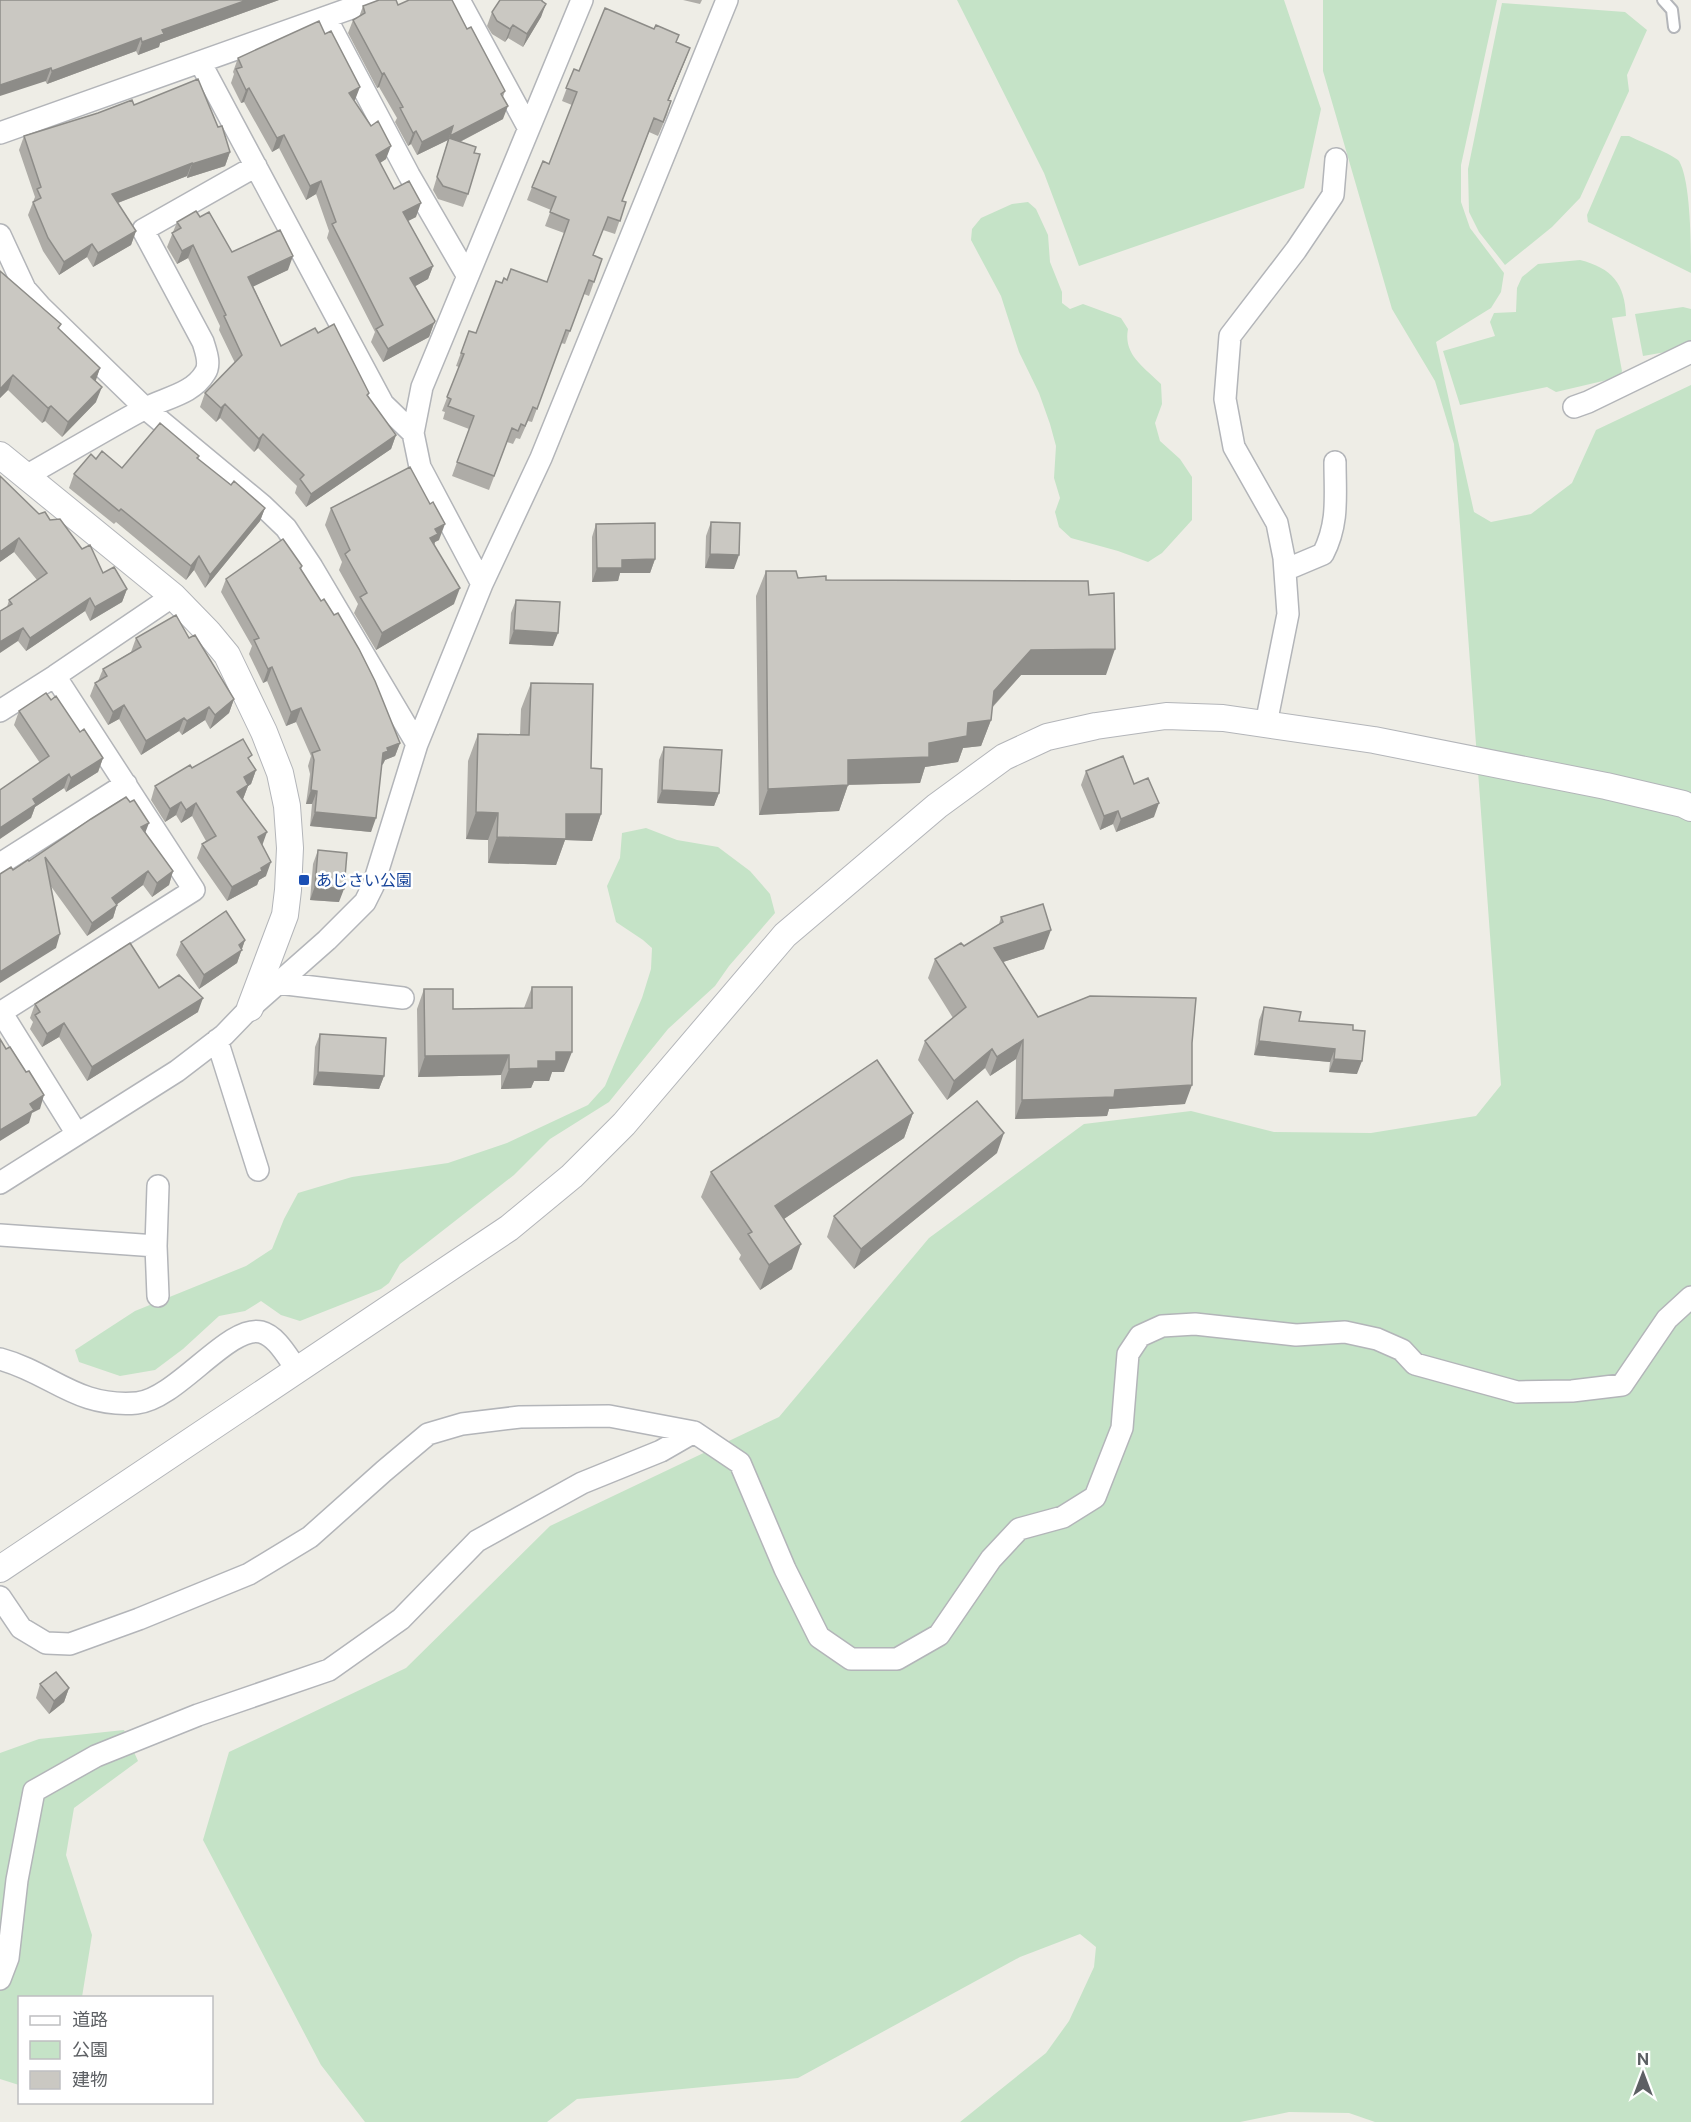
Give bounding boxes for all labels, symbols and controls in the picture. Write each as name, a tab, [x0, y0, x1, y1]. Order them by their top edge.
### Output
place label: あじさい公園	[316, 871, 412, 890]
marker: あじさい公園	[297, 873, 311, 887]
legend	[18, 1996, 213, 2104]
text: 道路	[72, 2009, 108, 2030]
text: 公園	[72, 2039, 108, 2060]
north arrow	[1613, 2044, 1673, 2104]
text: N	[1637, 2050, 1649, 2069]
text: 建物	[72, 2069, 108, 2090]

